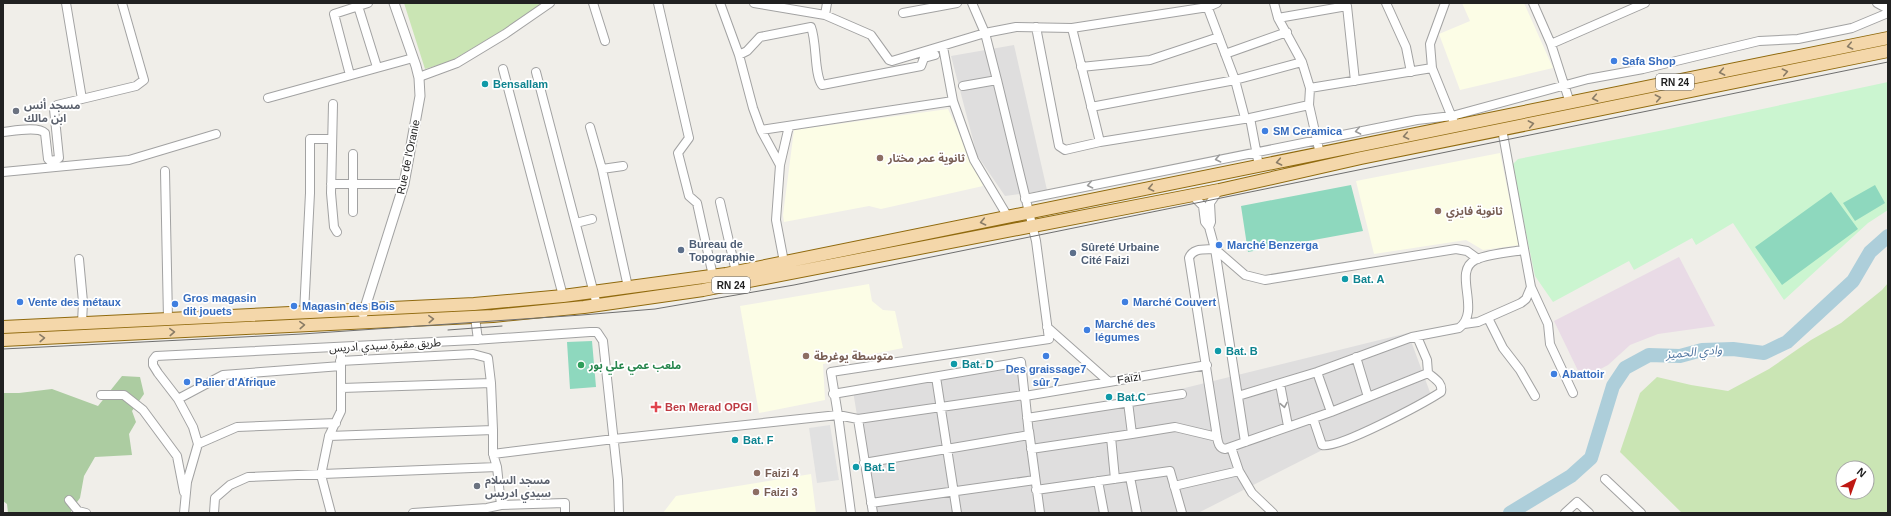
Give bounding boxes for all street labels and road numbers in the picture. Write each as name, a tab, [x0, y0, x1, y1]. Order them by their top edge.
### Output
road number: RN 24	[1656, 74, 1694, 90]
street label: Rue de l'Oranie	[394, 119, 422, 195]
road number: RN 24	[712, 277, 750, 293]
street label: طريق مقبرة سيدي ادريس	[329, 336, 441, 357]
street label: Faïzi	[1116, 370, 1142, 386]

